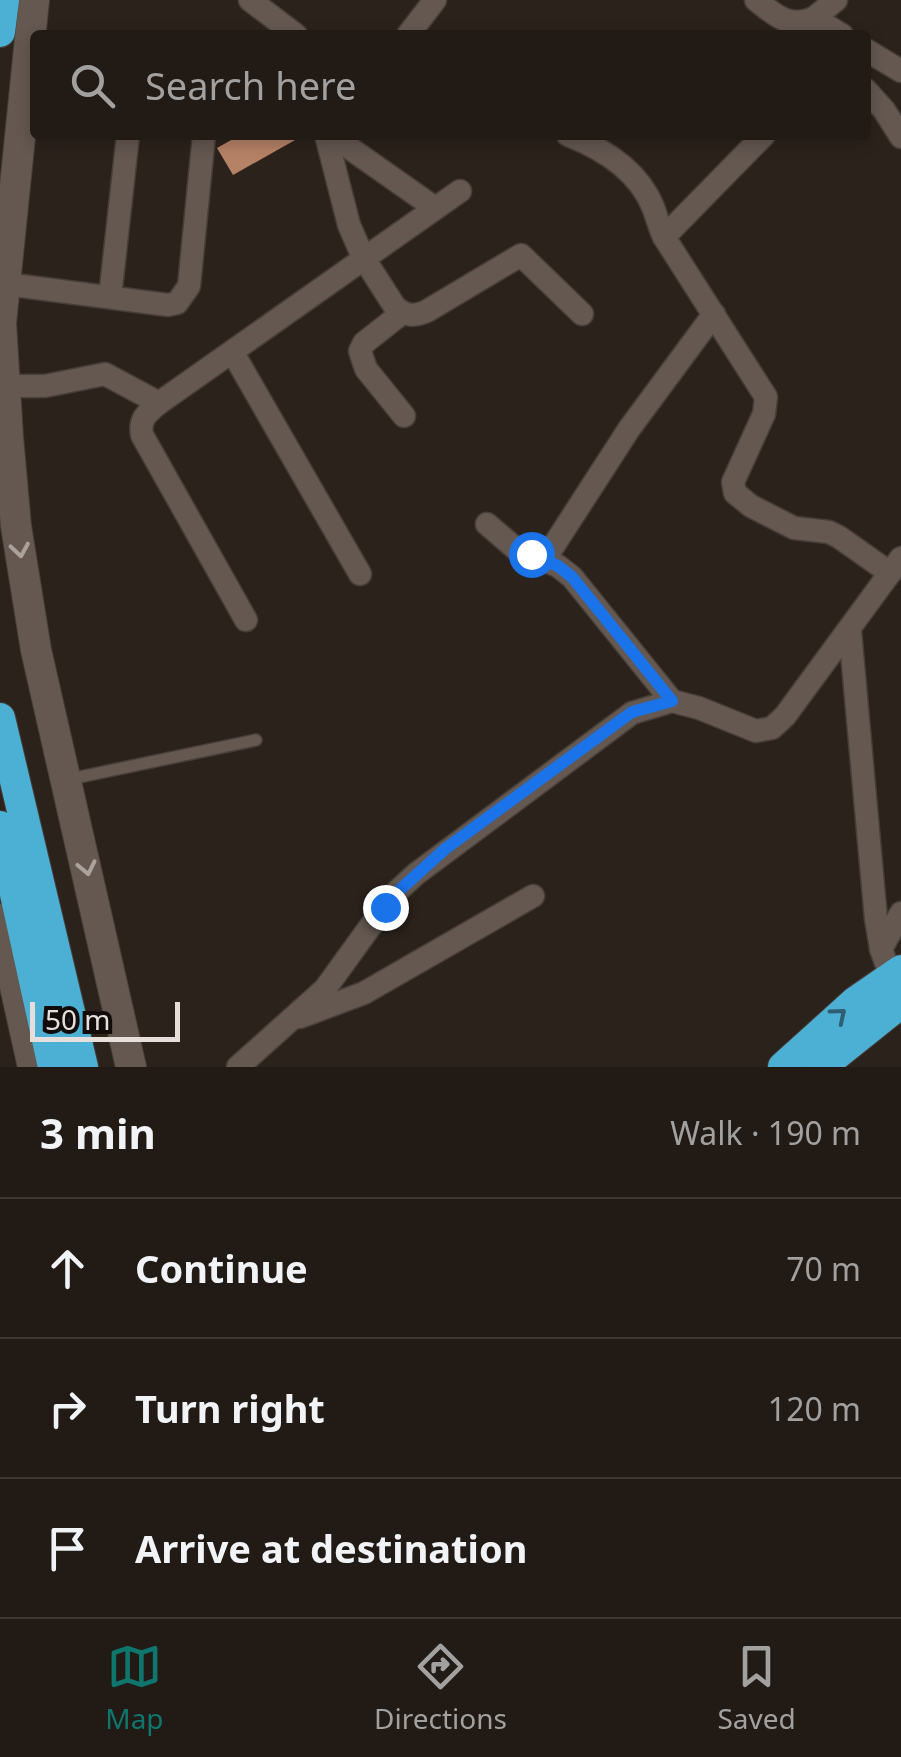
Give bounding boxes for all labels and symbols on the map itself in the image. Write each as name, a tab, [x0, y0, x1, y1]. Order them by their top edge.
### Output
route start	[509, 532, 555, 578]
one-way arrow	[9, 542, 30, 558]
one-way arrow	[75, 859, 96, 876]
route end	[363, 885, 409, 931]
scale bar	[30, 997, 180, 1042]
one-way arrow	[827, 1009, 846, 1027]

